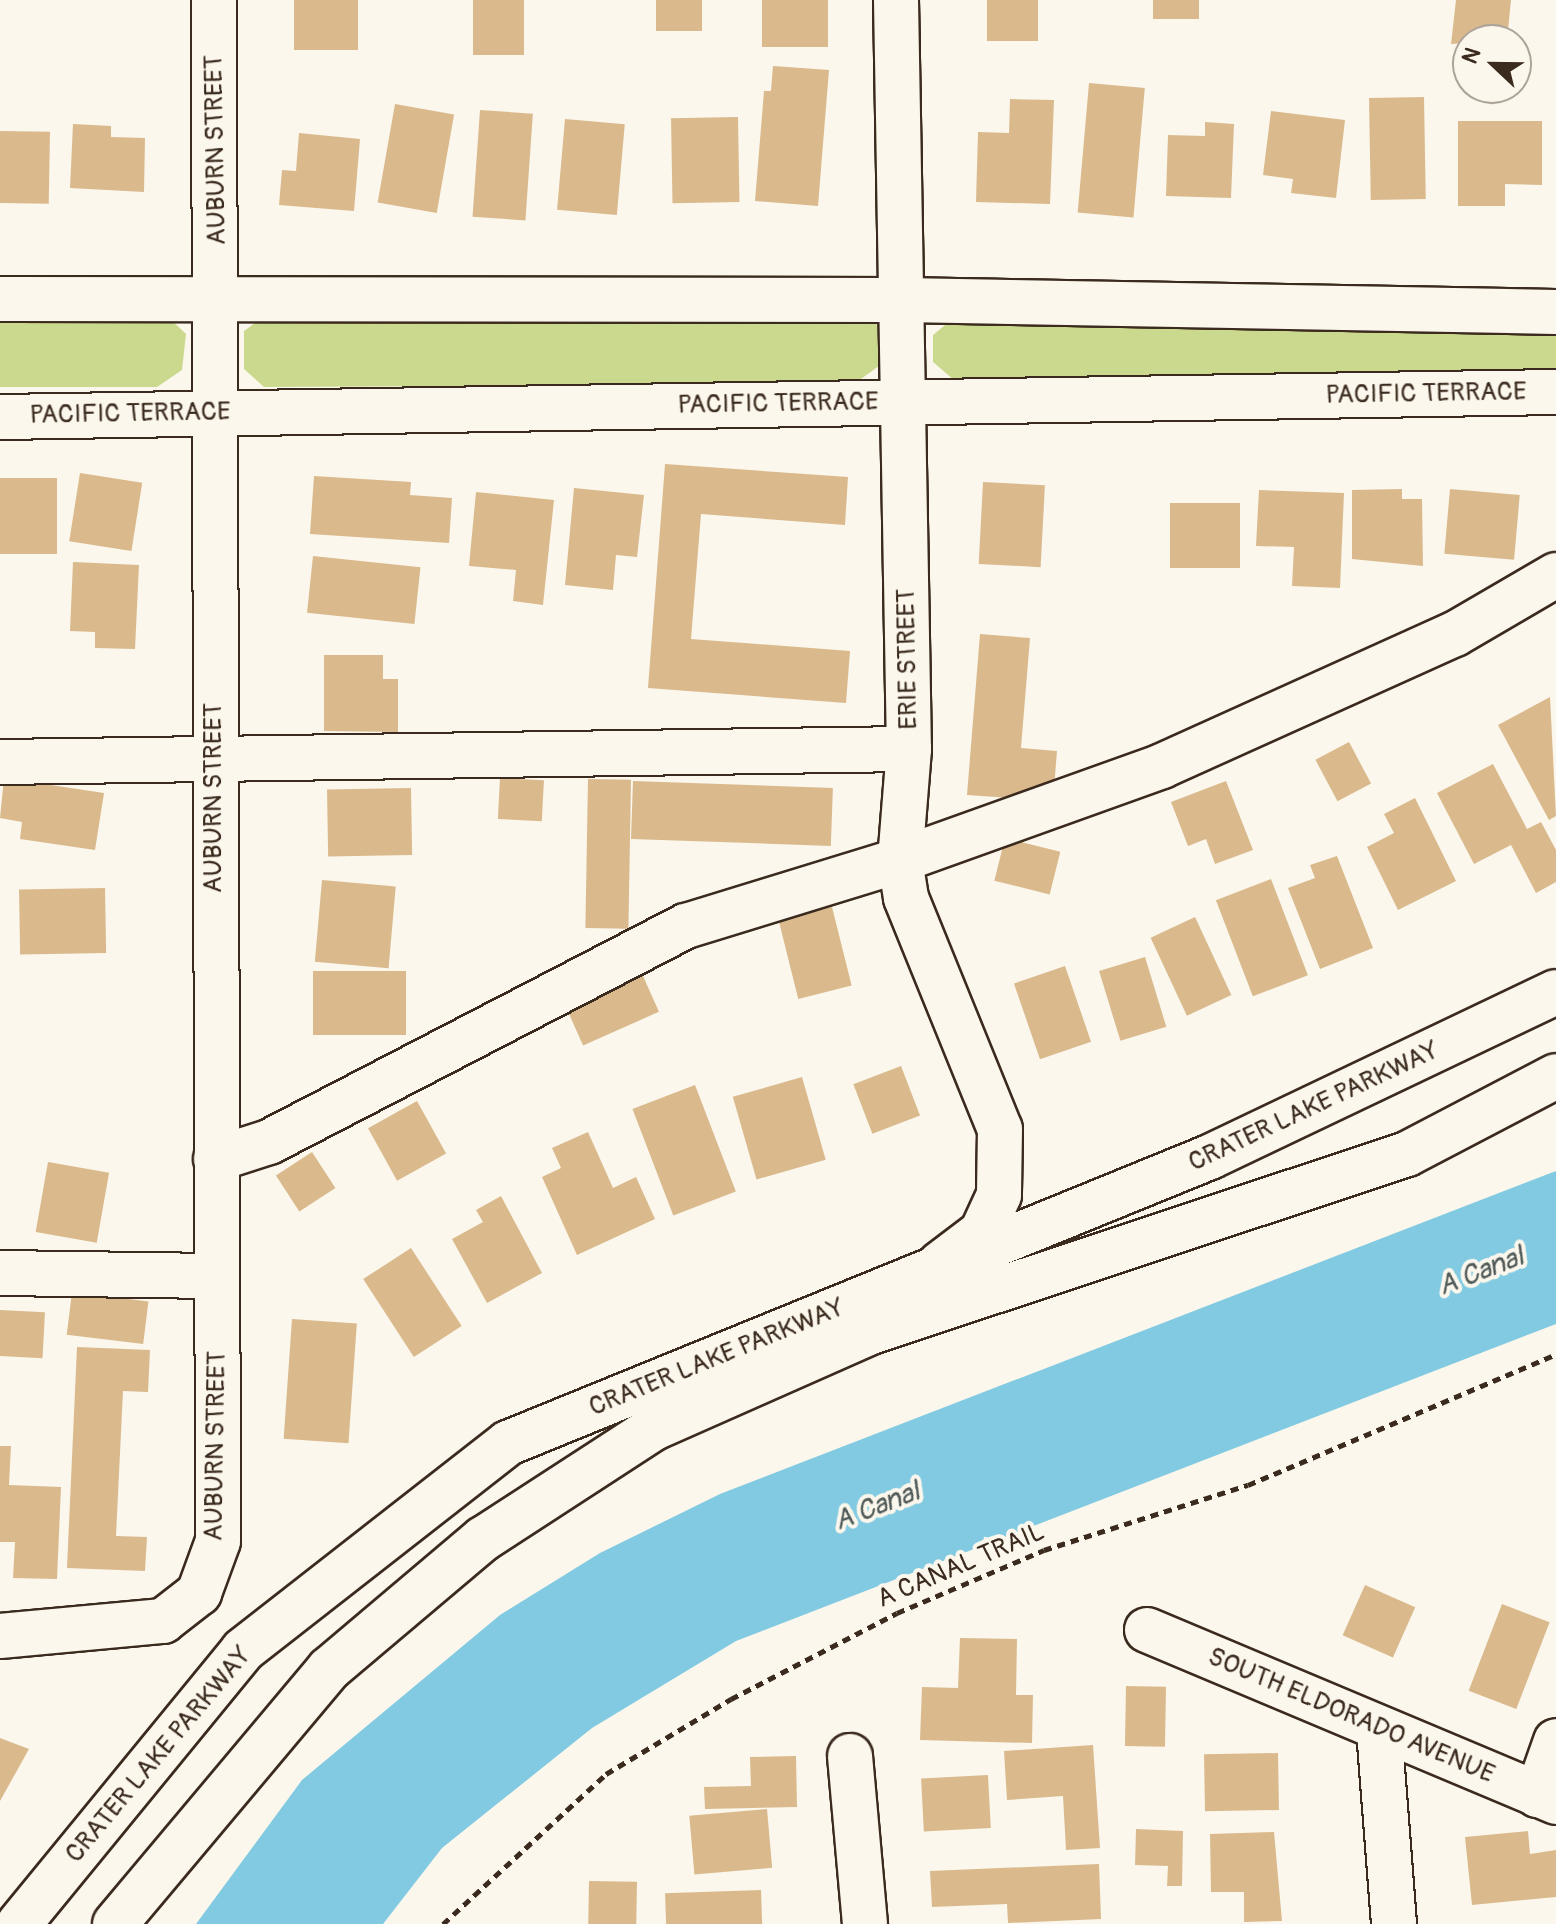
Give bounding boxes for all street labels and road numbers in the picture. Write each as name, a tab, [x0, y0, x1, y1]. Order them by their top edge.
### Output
street label: AUBURN STREET	[199, 55, 233, 245]
street label: PACIFIC TERRACE	[1325, 377, 1527, 411]
street label: PACIFIC TERRACE	[677, 387, 879, 421]
street label: PACIFIC TERRACE	[29, 397, 231, 431]
street label: ERIE STREET	[891, 588, 925, 730]
street label: AUBURN STREET	[198, 703, 230, 893]
street label: CRATER LAKE PARKWAY	[1184, 1035, 1444, 1179]
street label: CRATER LAKE PARKWAY	[585, 1292, 849, 1424]
street label: AUBURN STREET	[199, 1351, 233, 1541]
street label: A CANAL TRAIL	[873, 1517, 1049, 1615]
street label: CRATER LAKE PARKWAY	[59, 1641, 259, 1869]
street label: SOUTH ELDORADO AVENUE	[1203, 1641, 1499, 1791]

